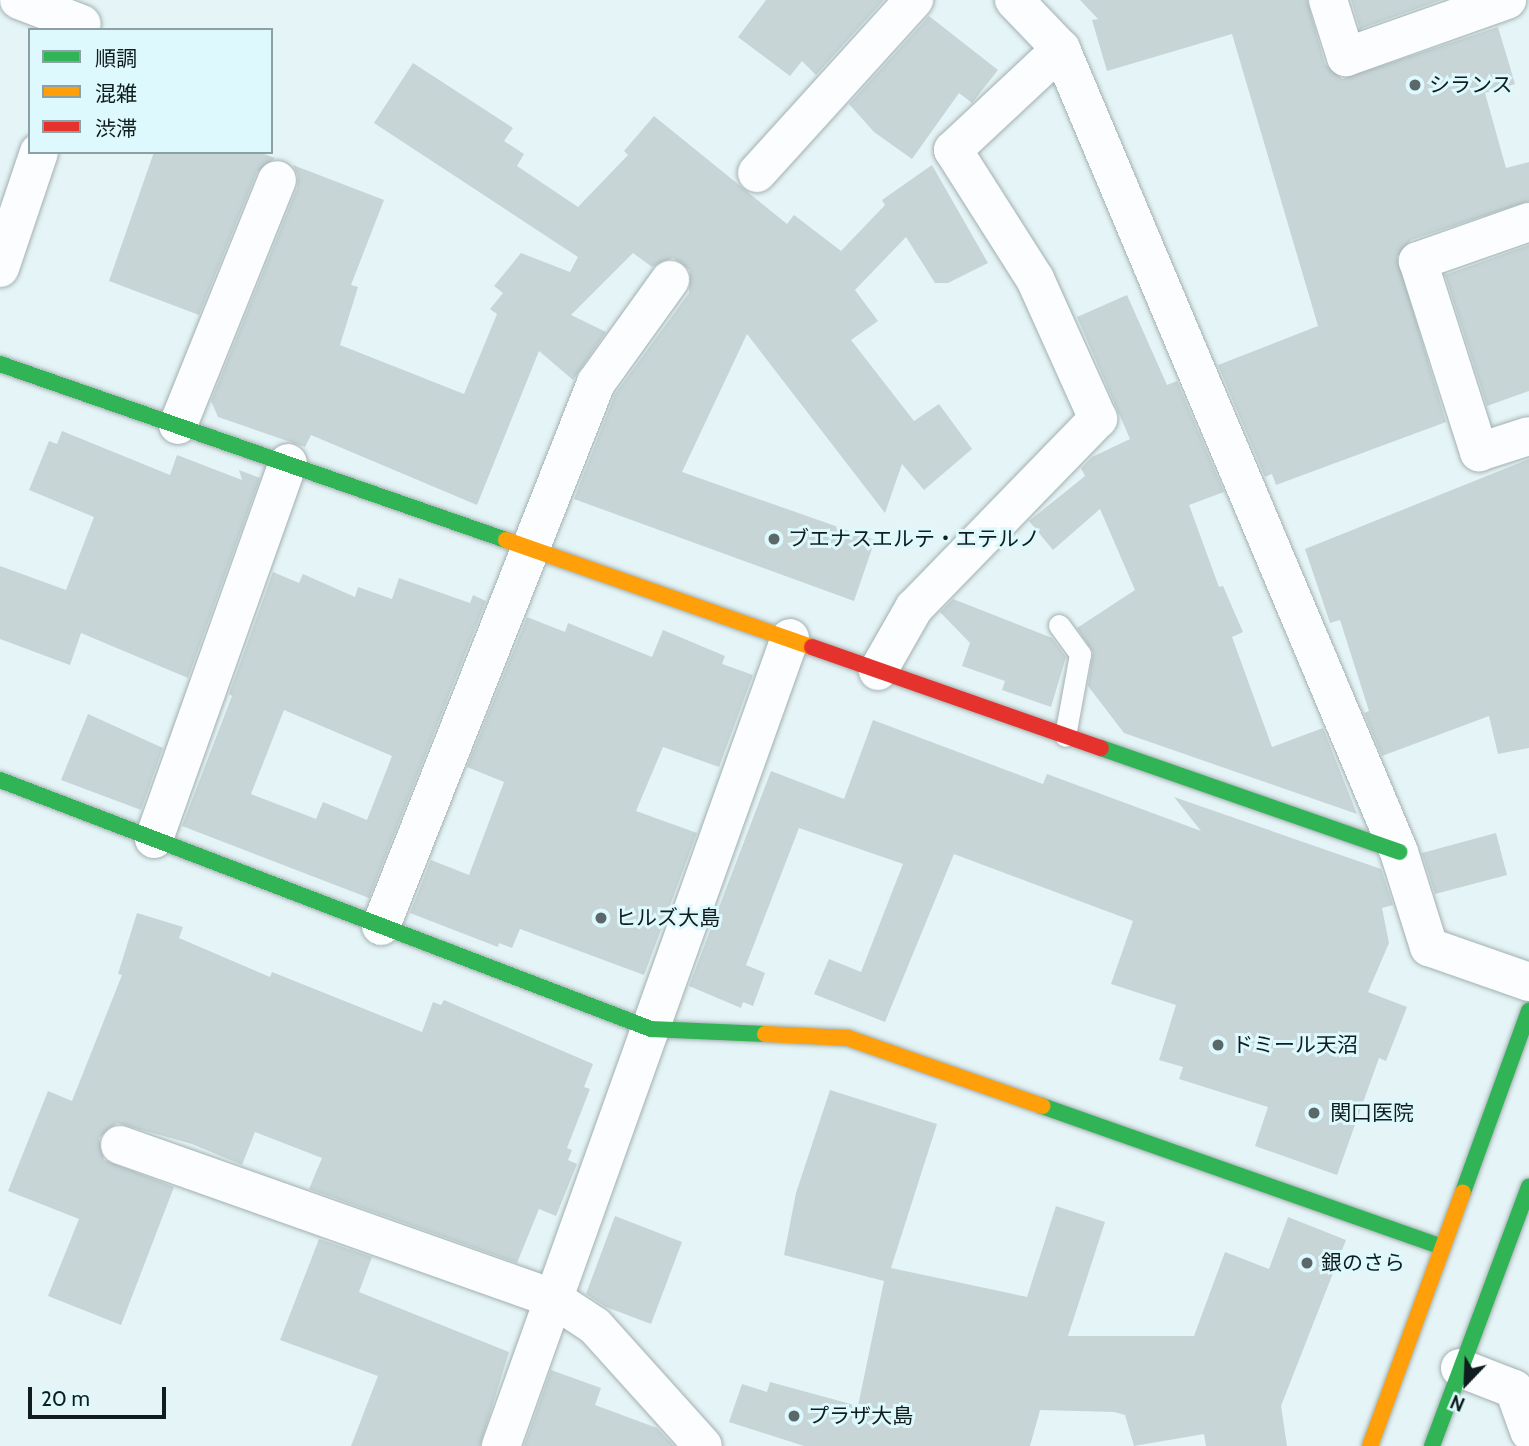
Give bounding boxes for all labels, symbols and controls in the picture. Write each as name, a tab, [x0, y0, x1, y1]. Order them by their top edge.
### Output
legend	[28, 28, 273, 154]
text: 順調	[95, 46, 137, 71]
place label: シランス	[1429, 72, 1513, 98]
marker: シランス	[1407, 77, 1423, 93]
text: 混雑	[95, 81, 137, 106]
text: 渋滞	[95, 116, 137, 141]
place label: ブエナスエルテ・エテルノ	[788, 526, 1040, 552]
marker: ブエナスエルテ・エテルノ	[766, 531, 782, 547]
place label: ヒルズ大島	[615, 905, 720, 931]
marker: ヒルズ大島	[593, 910, 609, 926]
place label: ドミール天沼	[1232, 1032, 1358, 1058]
marker: ドミール天沼	[1210, 1037, 1226, 1053]
place label: 関口医院	[1330, 1100, 1414, 1126]
marker: 関口医院	[1304, 1103, 1324, 1123]
place label: 銀のさら	[1321, 1250, 1405, 1276]
marker: 銀のさら	[1299, 1255, 1315, 1271]
north arrow	[1431, 1348, 1501, 1418]
scale bar	[32, 1372, 170, 1416]
text: 20 m	[41, 1386, 90, 1411]
text: N	[1447, 1390, 1468, 1416]
place label: プラザ大島	[808, 1403, 913, 1429]
marker: プラザ大島	[786, 1408, 802, 1424]

